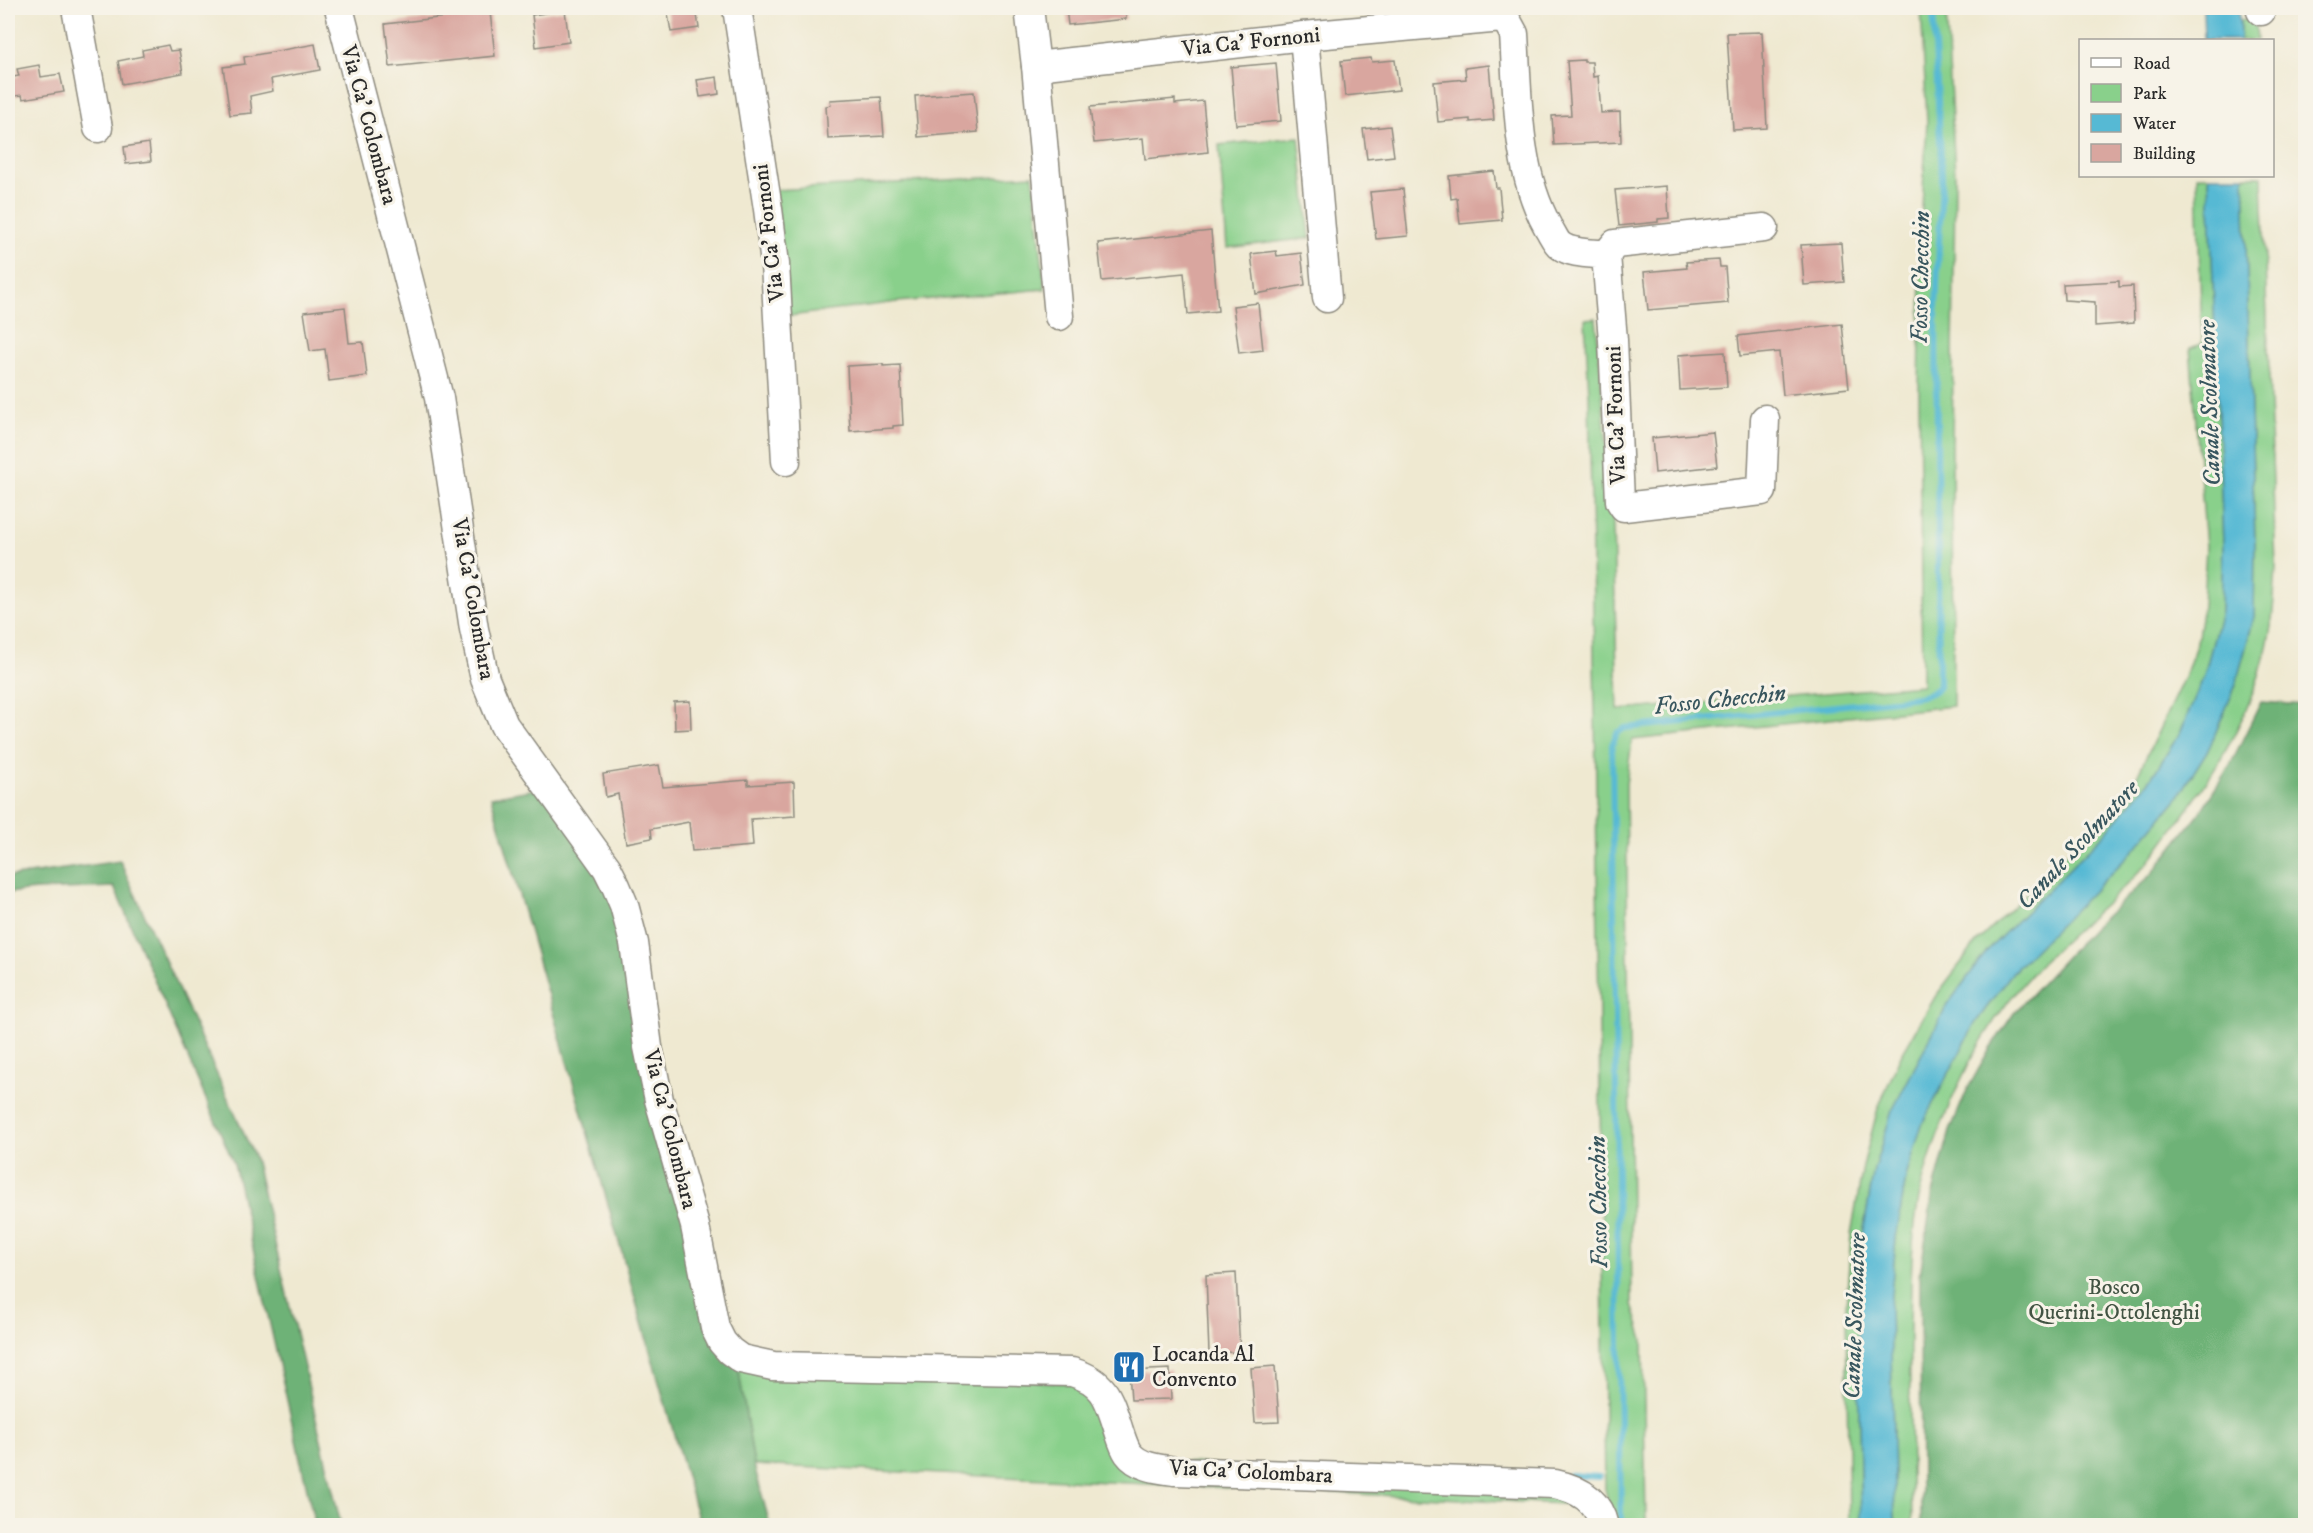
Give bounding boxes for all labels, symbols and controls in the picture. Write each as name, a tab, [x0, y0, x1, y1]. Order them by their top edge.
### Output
street label: Via Ca' Fornoni	[1180, 21, 1321, 63]
legend	[2079, 39, 2274, 177]
street label: Via Ca' Colombara	[335, 41, 403, 208]
text: Road	[2133, 53, 2170, 75]
text: Park	[2133, 83, 2167, 105]
text: Water	[2132, 113, 2176, 135]
text: Building	[2133, 143, 2195, 165]
street label: Via Ca' Fornoni	[747, 163, 791, 304]
water label: Fosso Checchin	[1905, 210, 1937, 344]
water label: Canale Scolmatore	[2192, 318, 2228, 487]
street label: Via Ca' Fornoni	[1600, 345, 1632, 486]
street label: Via Ca' Colombara	[445, 515, 501, 683]
water label: Fosso Checchin	[1652, 678, 1788, 722]
water label: Canale Scolmatore	[2010, 773, 2146, 916]
street label: Via Ca' Colombara	[637, 1045, 703, 1212]
water label: Fosso Checchin	[1583, 1135, 1615, 1269]
water label: Canale Scolmatore	[1837, 1231, 1873, 1400]
park label: Bosco Querini-Ottolenghi	[2028, 1274, 2200, 1326]
place label: Locanda Al Convento	[1152, 1341, 1255, 1393]
restaurant icon: Locanda Al Convento	[1111, 1349, 1147, 1385]
street label: Via Ca' Colombara	[1168, 1454, 1334, 1490]

